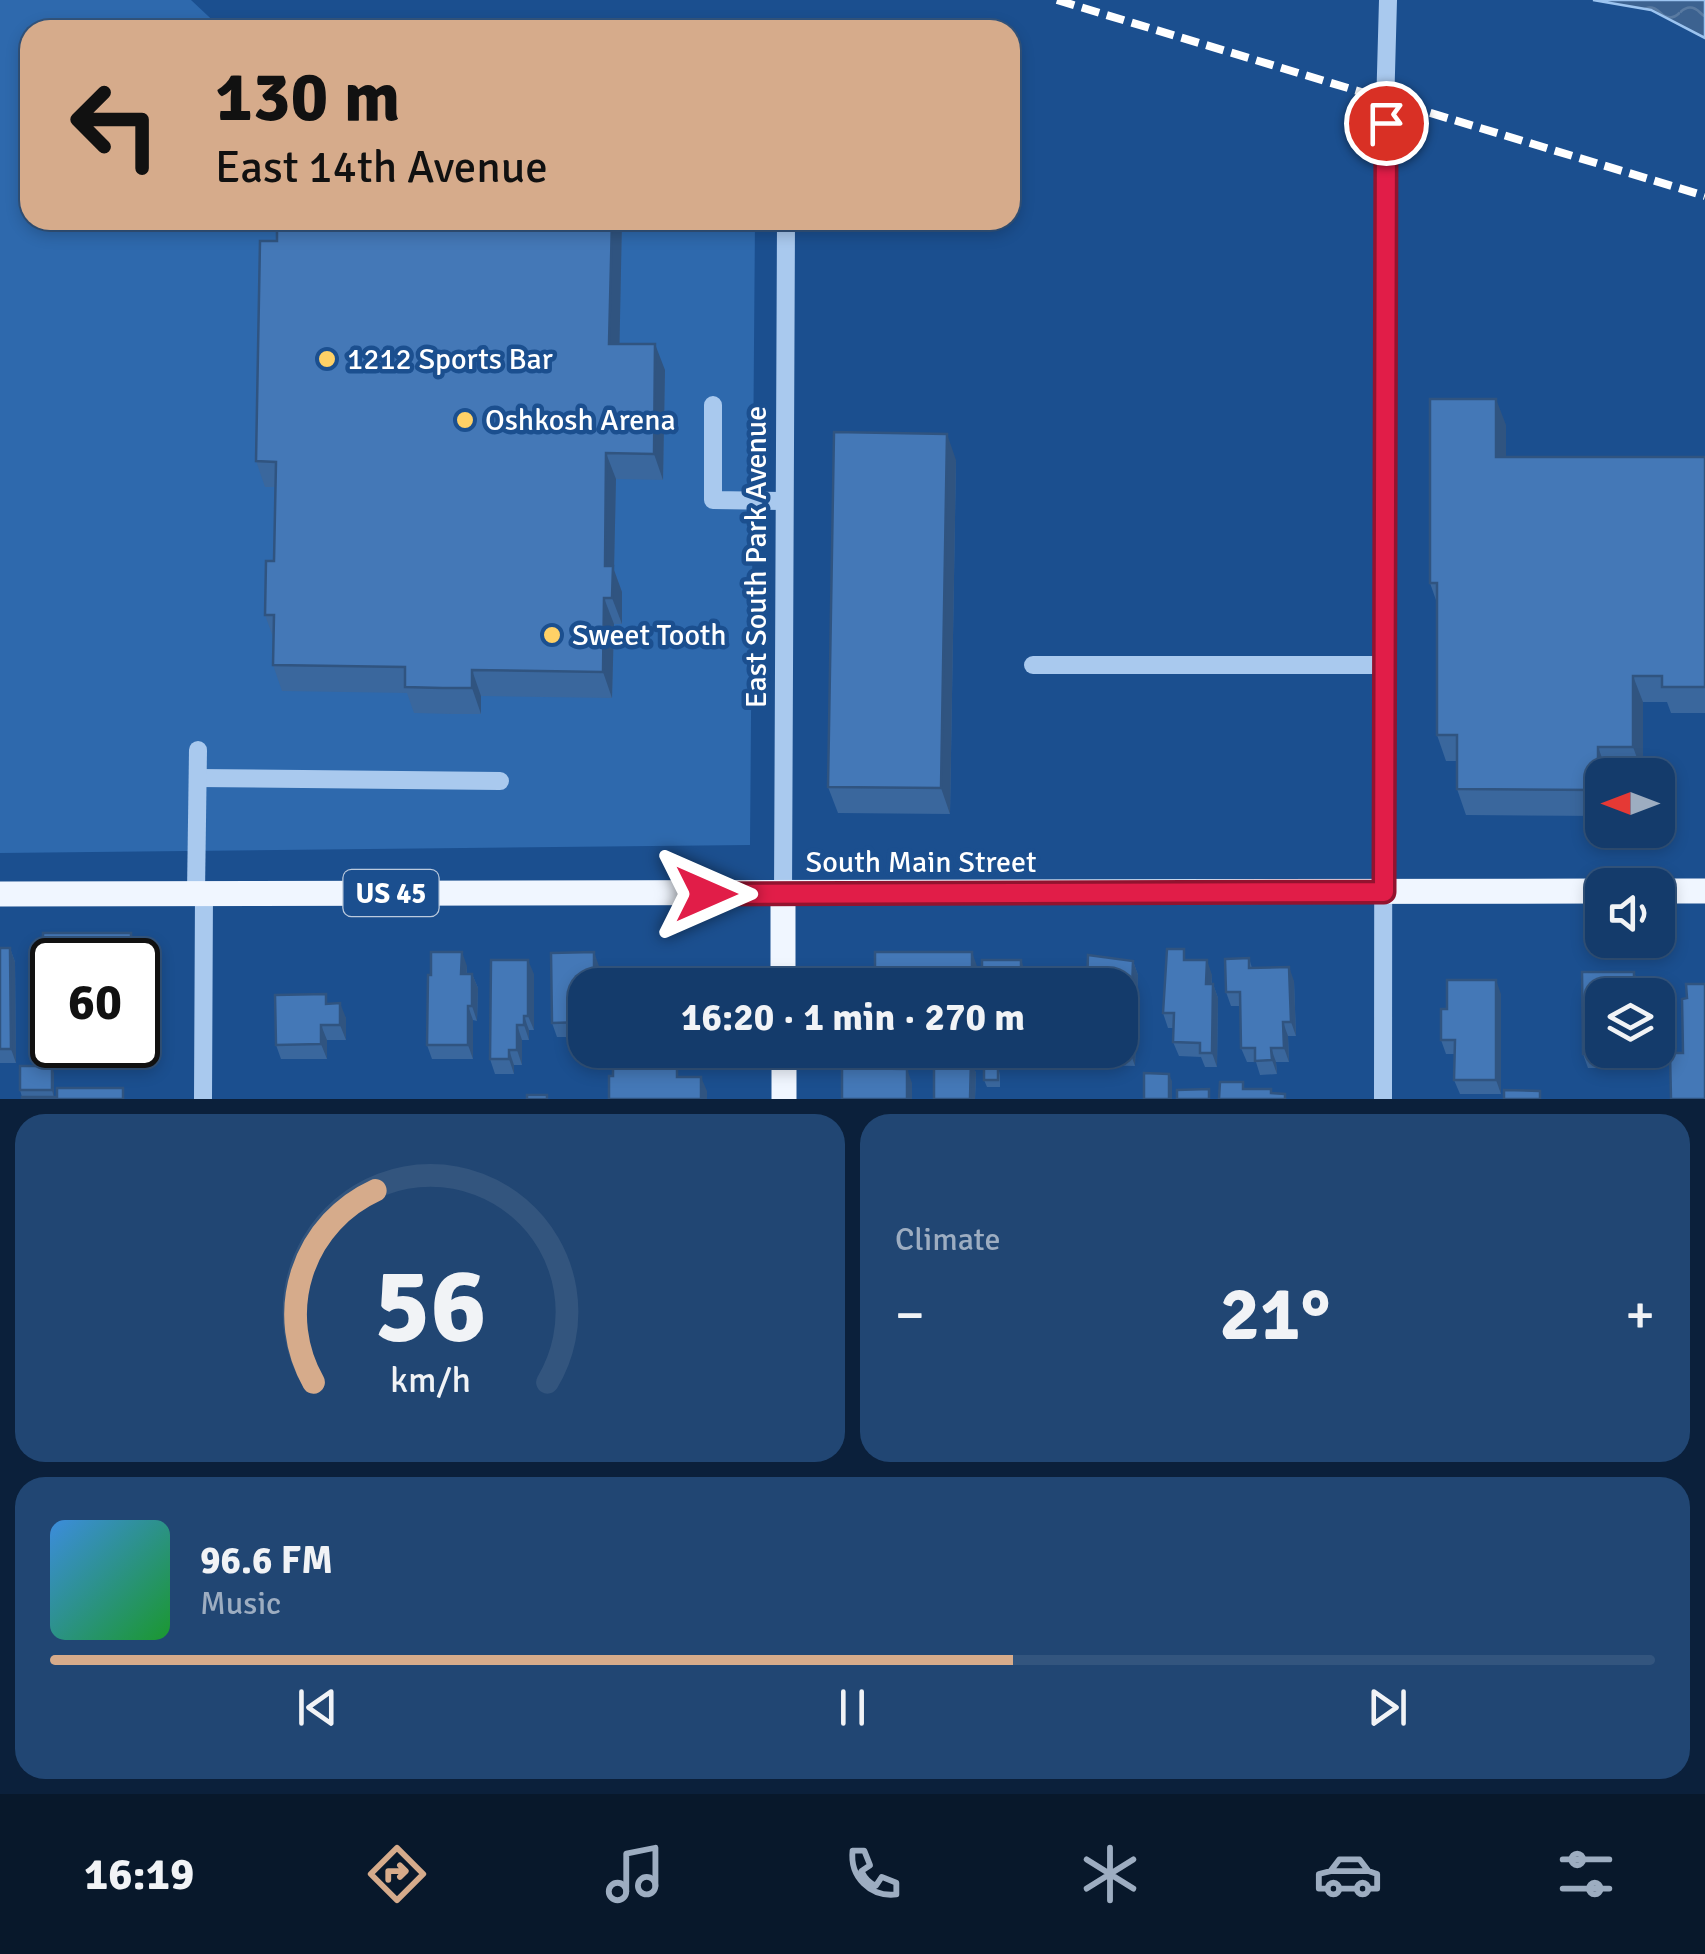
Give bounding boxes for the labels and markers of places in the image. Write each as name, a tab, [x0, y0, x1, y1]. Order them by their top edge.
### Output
pin	[1344, 81, 1429, 166]
place label: 1212 Sports Bar	[347, 341, 553, 378]
marker: 1212 Sports Bar	[316, 348, 338, 370]
place label: Oshkosh Arena	[485, 402, 676, 439]
marker: Oshkosh Arena	[454, 409, 476, 431]
place label: Sweet Tooth	[572, 617, 727, 654]
marker: Sweet Tooth	[541, 624, 563, 646]

